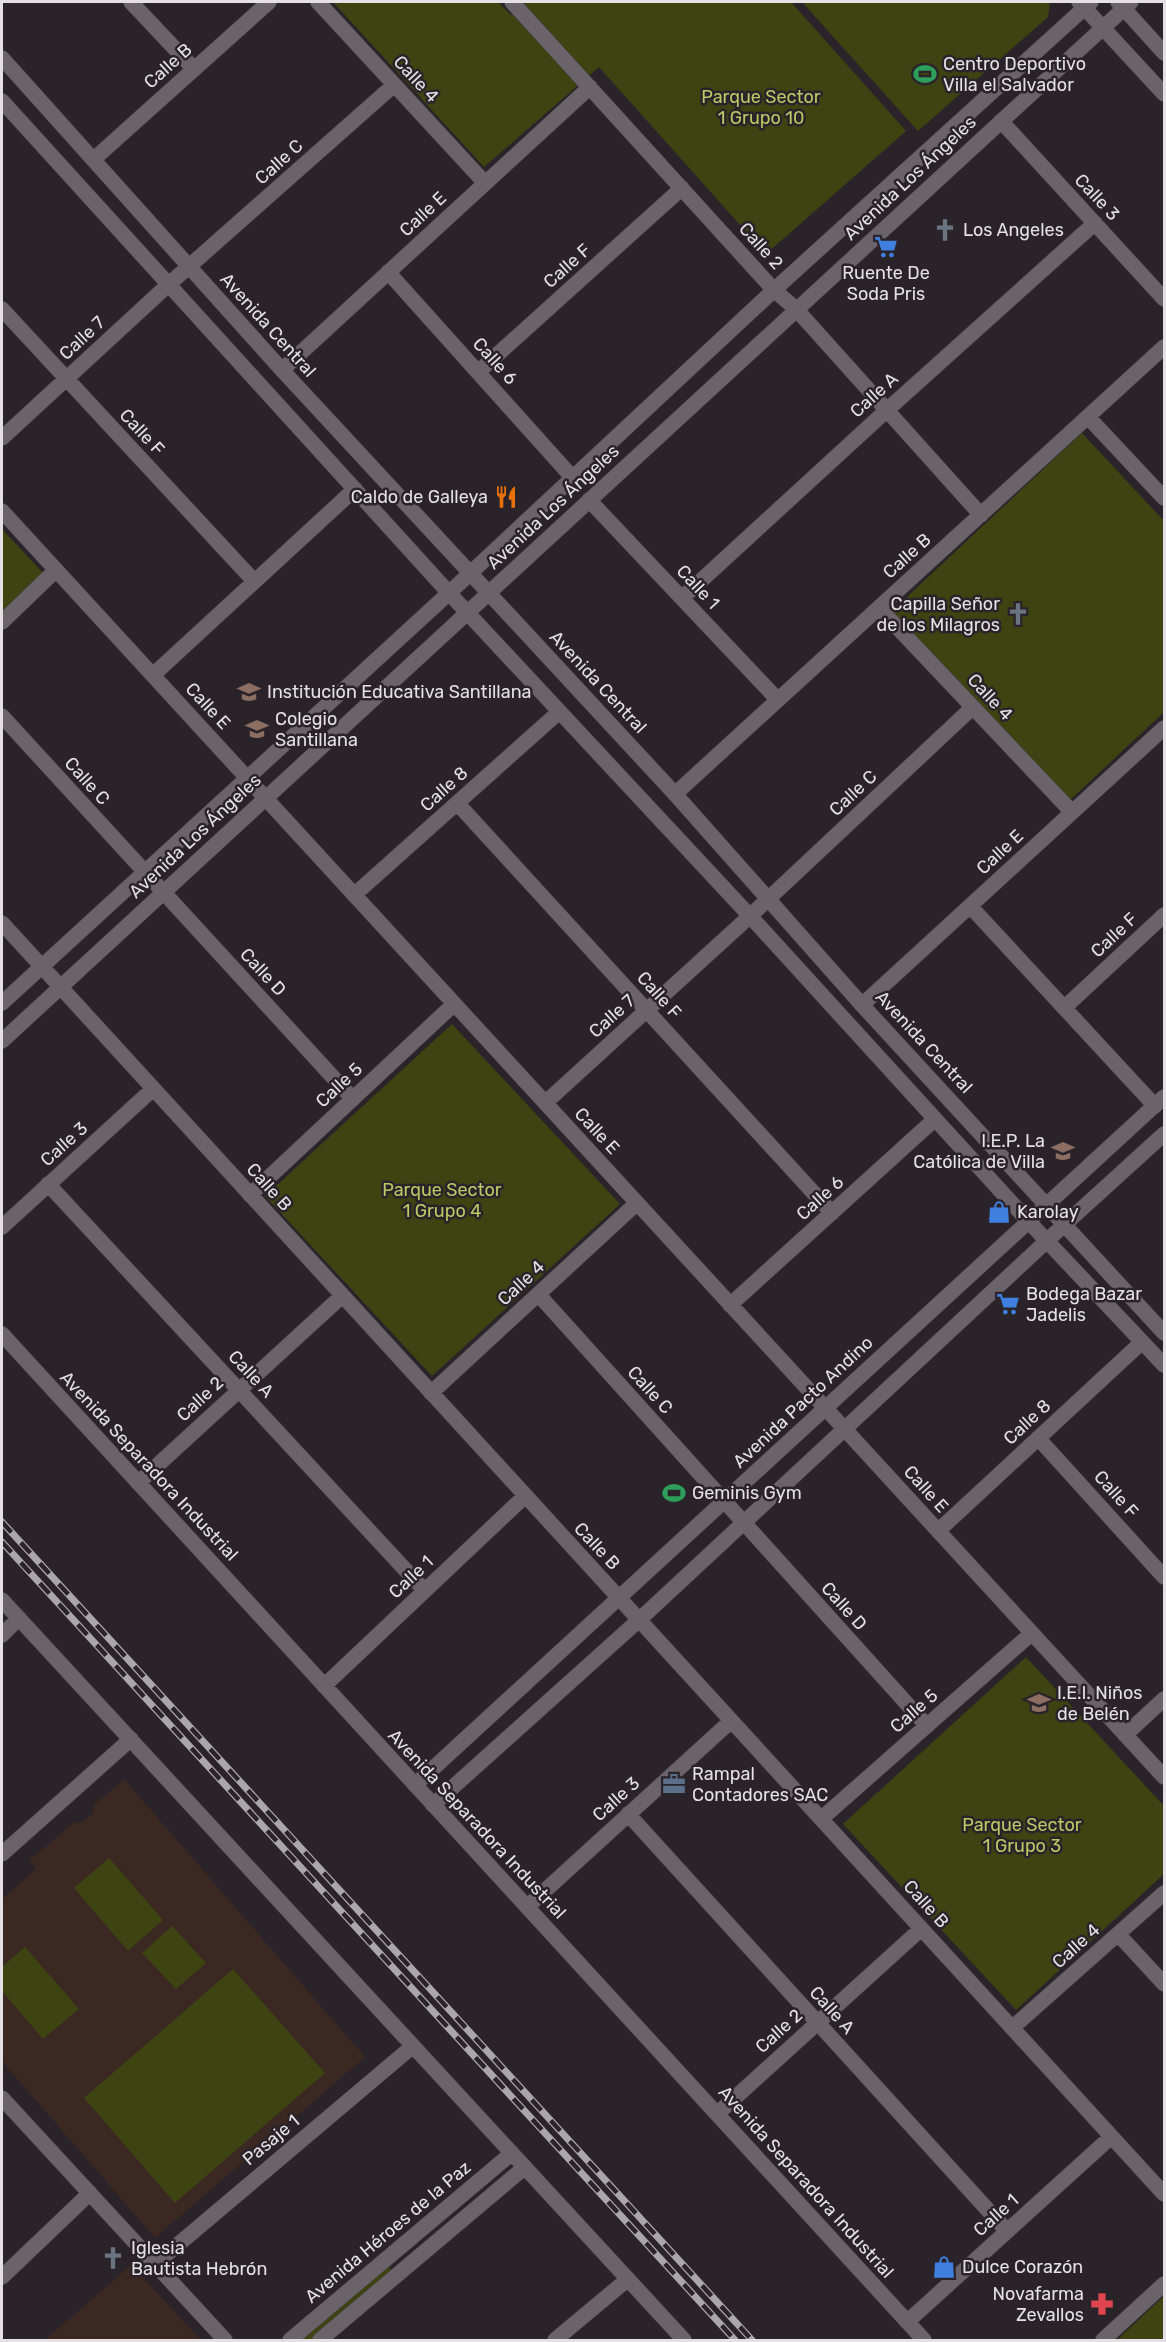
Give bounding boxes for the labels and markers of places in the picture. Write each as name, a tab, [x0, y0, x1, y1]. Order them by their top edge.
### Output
place label: Centro Deportivo Villa el Salvador	[943, 53, 1086, 96]
sports icon: Centro Deportivo Villa el Salvador	[912, 61, 938, 87]
church icon: Los Angeles	[932, 217, 958, 243]
place label: Los Angeles	[963, 219, 1064, 241]
supermarket icon: Ruente De Soda Pris	[873, 234, 899, 260]
place label: Ruente De Soda Pris	[842, 262, 930, 305]
restaurant icon: Caldo de Galleya	[493, 484, 519, 510]
place label: Caldo de Galleya	[351, 486, 488, 508]
place label: Capilla Señor de los Milagros	[877, 593, 1000, 636]
church icon: Capilla Señor de los Milagros	[1005, 601, 1031, 627]
school or university icon: Institución Educativa Santillana	[236, 679, 262, 705]
place label: Institución Educativa Santillana	[267, 681, 532, 703]
place label: Colegio Santillana	[275, 708, 358, 751]
school or university icon: Colegio Santillana	[244, 716, 270, 742]
place label: I.E.P. La Católica de Villa	[913, 1130, 1045, 1173]
school or university icon: I.E.P. La Católica de Villa	[1050, 1138, 1076, 1164]
shop icon: Karolay	[986, 1199, 1012, 1225]
place label: Karolay	[1017, 1201, 1079, 1223]
place label: Bodega Bazar Jadelis	[1026, 1283, 1142, 1326]
supermarket icon: Bodega Bazar Jadelis	[995, 1291, 1021, 1317]
sports icon: Geminis Gym	[661, 1480, 687, 1506]
place label: Geminis Gym	[692, 1482, 802, 1504]
place label: I.E.I. Niños de Belén	[1057, 1682, 1143, 1725]
school or university icon: I.E.I. Niños de Belén	[1026, 1690, 1052, 1716]
place label: Rampal Contadores SAC	[692, 1763, 828, 1806]
office icon: Rampal Contadores SAC	[661, 1771, 687, 1797]
place label: Iglesia Bautista Hebrón	[131, 2237, 267, 2280]
church icon: Iglesia Bautista Hebrón	[100, 2245, 126, 2271]
shop icon: Dulce Corazón	[931, 2254, 957, 2280]
place label: Dulce Corazón	[962, 2256, 1083, 2278]
place label: Novafarma Zevallos	[993, 2283, 1084, 2326]
pharmacy icon: Novafarma Zevallos	[1089, 2291, 1115, 2317]

